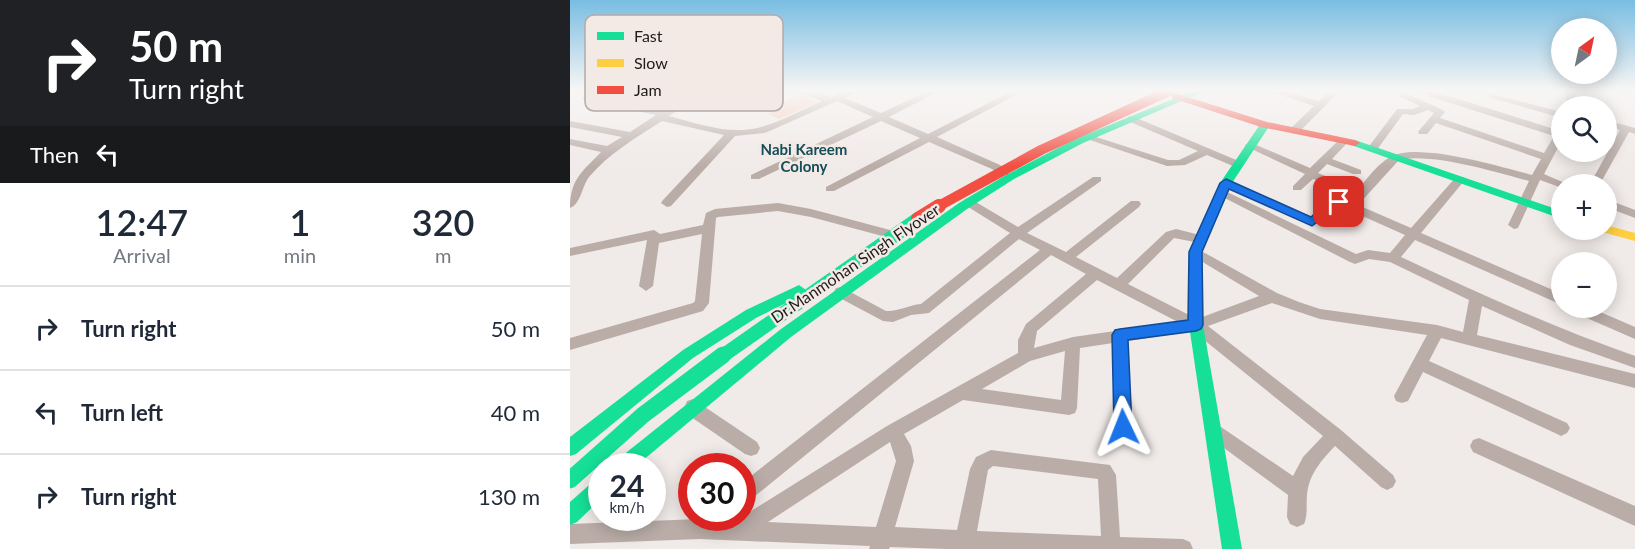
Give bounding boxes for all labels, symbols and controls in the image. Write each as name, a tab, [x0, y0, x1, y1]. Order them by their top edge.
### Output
legend	[585, 15, 783, 111]
north arrow	[1551, 18, 1617, 84]
map controls	[1551, 18, 1617, 318]
text: 50 m	[129, 21, 223, 71]
icon: right	[30, 24, 108, 102]
text: Fast	[634, 26, 663, 45]
text: Slow	[634, 53, 668, 72]
text: Turn right	[129, 72, 244, 105]
text: Jam	[634, 80, 662, 99]
button: search	[1551, 96, 1617, 162]
icon: left	[91, 138, 124, 171]
district label: Nabi Kareem Colony	[761, 140, 847, 175]
text: Then	[30, 141, 79, 168]
button: +	[1551, 174, 1617, 240]
pin	[1313, 176, 1364, 227]
icon: arrive	[1322, 185, 1355, 218]
street label: Dr.Manmohan Singh Flyover	[767, 199, 943, 327]
text: 12:47	[96, 200, 188, 244]
text: 1	[290, 200, 310, 244]
text: 320	[412, 200, 474, 244]
text: Arrival	[113, 243, 171, 267]
text: min	[284, 243, 316, 267]
text: m	[435, 243, 451, 267]
button: −	[1551, 252, 1617, 318]
icon: right	[30, 312, 63, 345]
text: Turn right	[81, 315, 176, 342]
text: 50 m	[491, 315, 540, 342]
position arrow	[1091, 395, 1155, 459]
icon: left	[30, 396, 63, 429]
text: Turn left	[81, 399, 163, 426]
text: 40 m	[491, 399, 540, 426]
speed limit sign: 30	[678, 453, 756, 531]
text: 24	[610, 467, 644, 503]
icon: right	[30, 480, 63, 513]
text: Turn right	[81, 483, 176, 510]
text: 130 m	[478, 483, 540, 510]
text: km/h	[609, 498, 645, 516]

